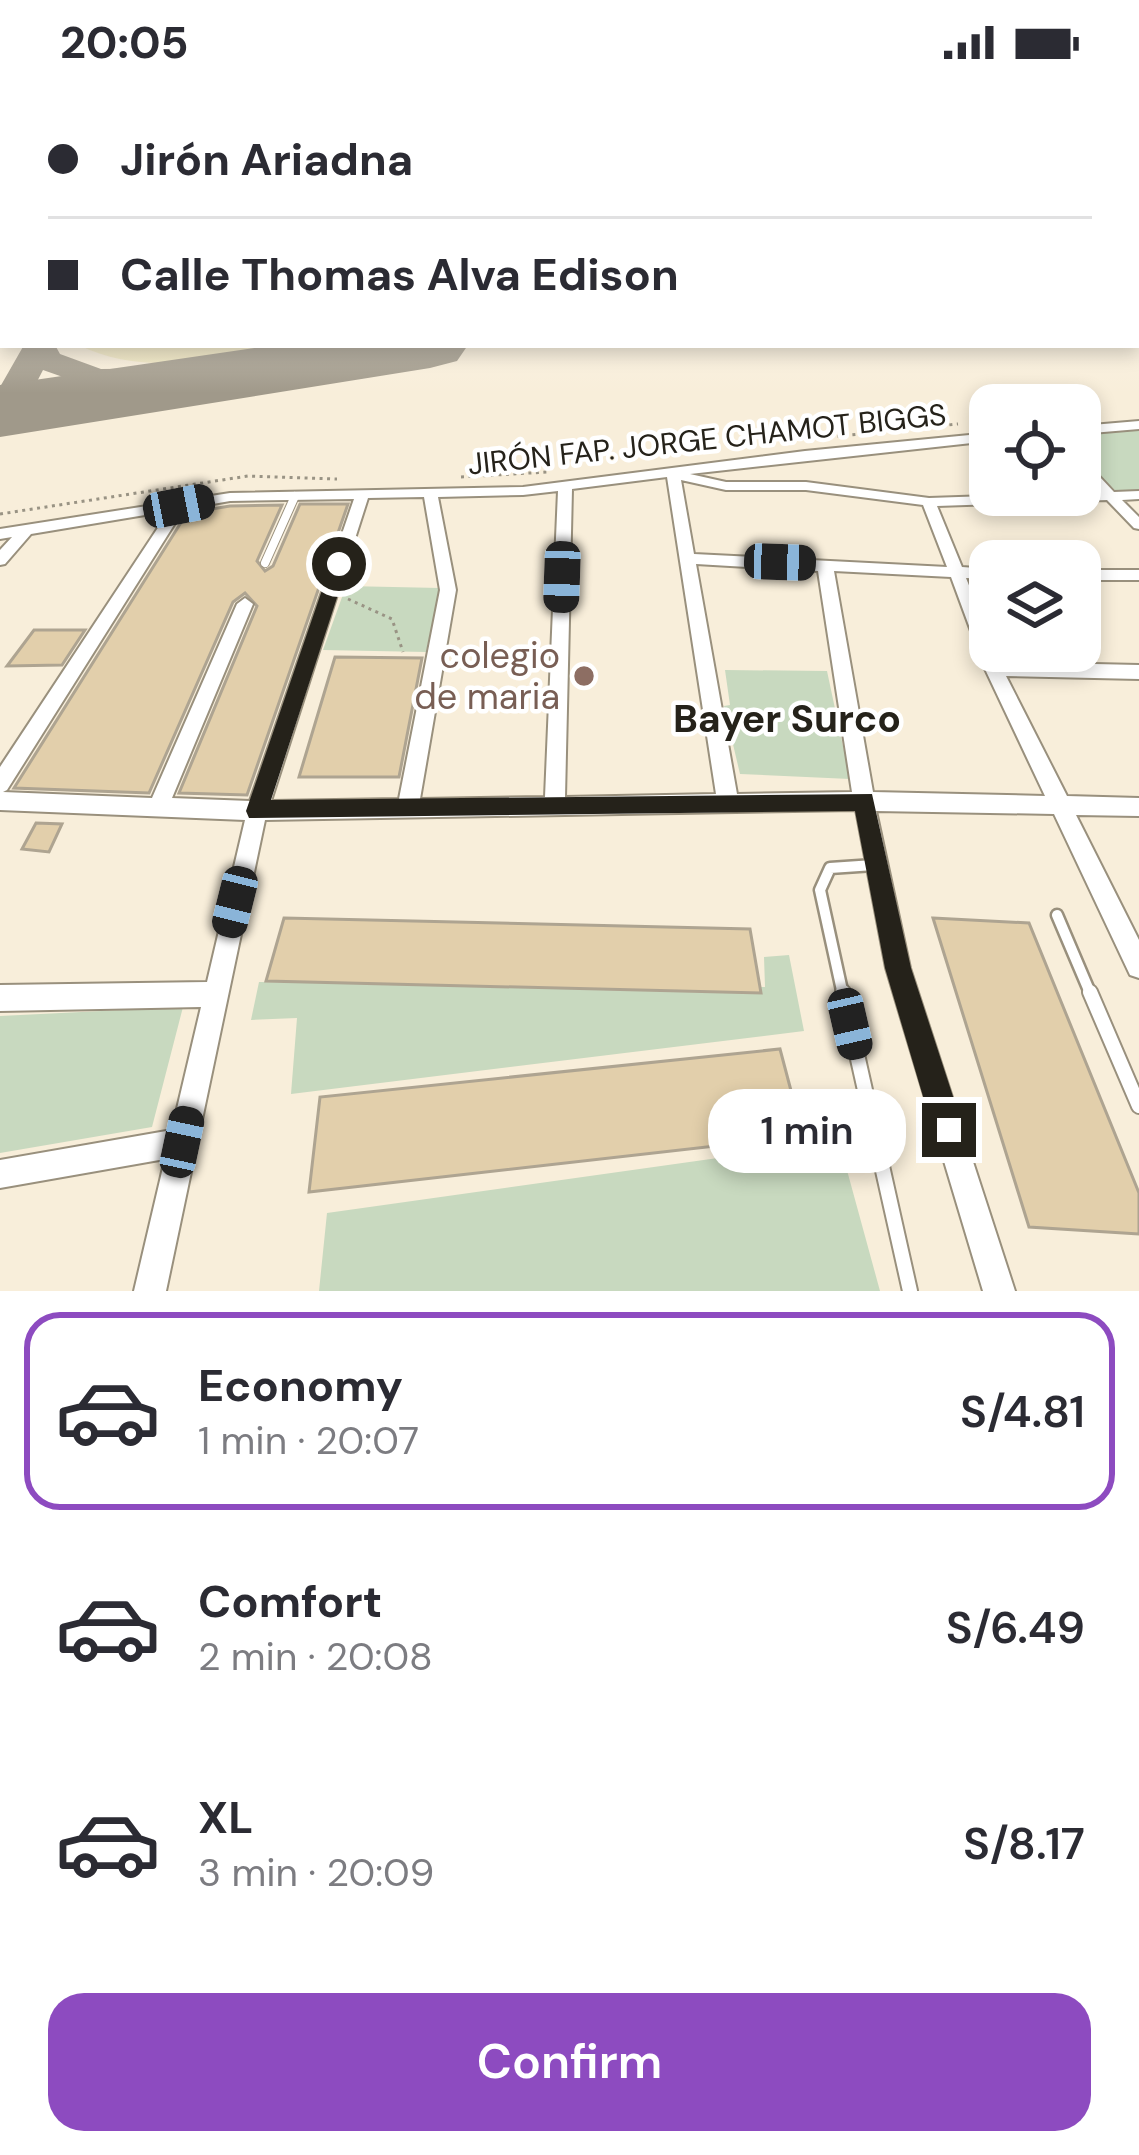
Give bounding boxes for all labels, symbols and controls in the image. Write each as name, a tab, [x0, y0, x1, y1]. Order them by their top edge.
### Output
text: 20:05	[60, 13, 189, 72]
text: Jirón Ariadna	[120, 130, 413, 189]
text: Calle Thomas Alva Edison	[120, 245, 679, 304]
map controls	[969, 384, 1101, 672]
button: locate	[969, 384, 1101, 516]
street label: JIRÓN FAP. JORGE CHAMOT BIGGS	[466, 394, 948, 484]
car	[140, 481, 218, 531]
route start	[312, 537, 366, 591]
car	[543, 540, 581, 614]
button: layers	[969, 540, 1101, 672]
car	[743, 543, 817, 581]
place label: colegio de maria	[414, 632, 560, 720]
marker: colegio de maria	[571, 663, 597, 689]
district label: Bayer Surco	[673, 693, 901, 744]
car	[209, 863, 261, 941]
car	[824, 985, 876, 1063]
callout: 1 min	[709, 1088, 907, 1172]
car	[157, 1103, 207, 1181]
route end	[922, 1103, 976, 1157]
text: 1 min	[760, 1105, 854, 1156]
text: Economy	[198, 1356, 403, 1415]
icon: car	[54, 1357, 162, 1465]
text: S/4.81	[960, 1382, 1085, 1441]
text: 1 min · 20:07	[198, 1415, 419, 1466]
text: Comfort	[198, 1572, 382, 1631]
icon: car	[54, 1573, 162, 1681]
text: S/6.49	[946, 1598, 1085, 1657]
text: 2 min · 20:08	[198, 1631, 433, 1682]
text: XL	[198, 1788, 253, 1847]
icon: car	[54, 1789, 162, 1897]
text: S/8.17	[963, 1814, 1085, 1873]
text: 3 min · 20:09	[198, 1847, 434, 1898]
button: Confirm	[48, 1993, 1091, 2131]

